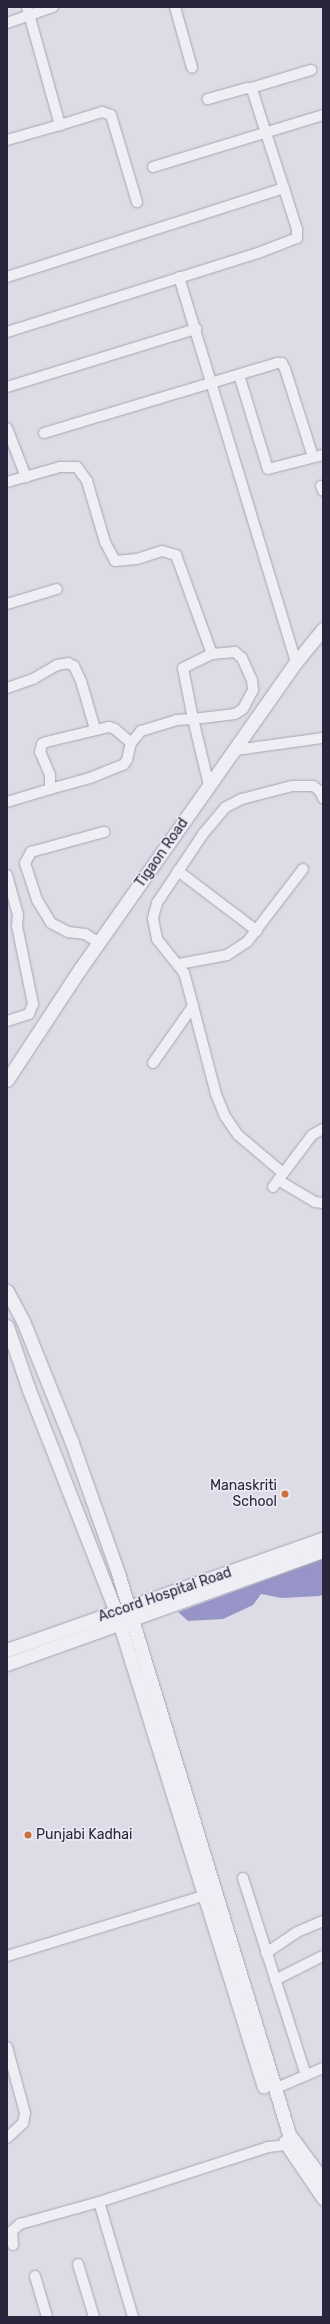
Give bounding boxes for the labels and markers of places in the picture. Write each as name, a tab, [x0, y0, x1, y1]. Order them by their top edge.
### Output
place label: Manaskriti School	[210, 1478, 277, 1510]
marker: Manaskriti School	[280, 1489, 290, 1499]
place label: Punjabi Kadhai	[36, 1827, 132, 1843]
marker: Punjabi Kadhai	[23, 1830, 33, 1840]

